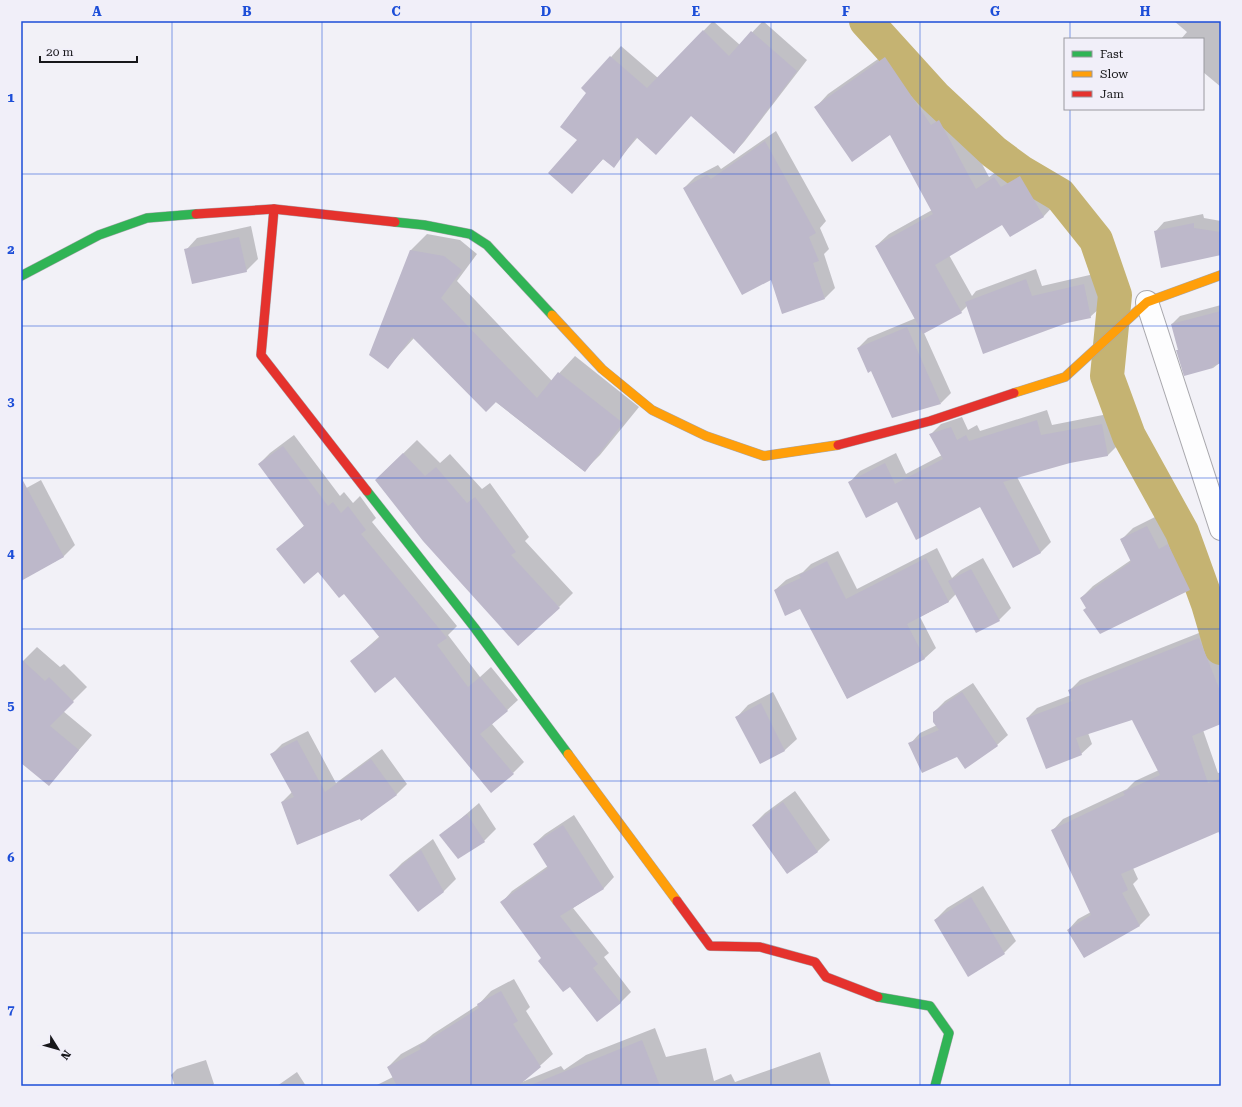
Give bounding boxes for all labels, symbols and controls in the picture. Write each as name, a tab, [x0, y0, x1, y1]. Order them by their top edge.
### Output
text: A	[92, 4, 102, 19]
text: B	[242, 4, 252, 19]
text: C	[391, 4, 401, 19]
text: D	[541, 4, 551, 19]
text: E	[692, 4, 700, 19]
text: F	[842, 4, 850, 19]
text: G	[990, 4, 1000, 19]
text: H	[1140, 4, 1151, 19]
scale bar	[40, 38, 137, 64]
legend	[1064, 38, 1204, 110]
text: 20 m	[46, 45, 73, 59]
text: Fast	[1100, 47, 1124, 61]
text: Slow	[1100, 67, 1128, 81]
text: Jam	[1100, 87, 1124, 101]
text: 1	[7, 90, 15, 105]
text: 2	[7, 242, 15, 257]
text: 3	[7, 394, 15, 409]
text: 4	[7, 546, 15, 561]
text: 5	[7, 698, 15, 713]
text: 6	[7, 850, 15, 865]
text: 7	[7, 1002, 15, 1017]
north arrow	[38, 1029, 78, 1069]
text: N	[58, 1047, 73, 1062]

